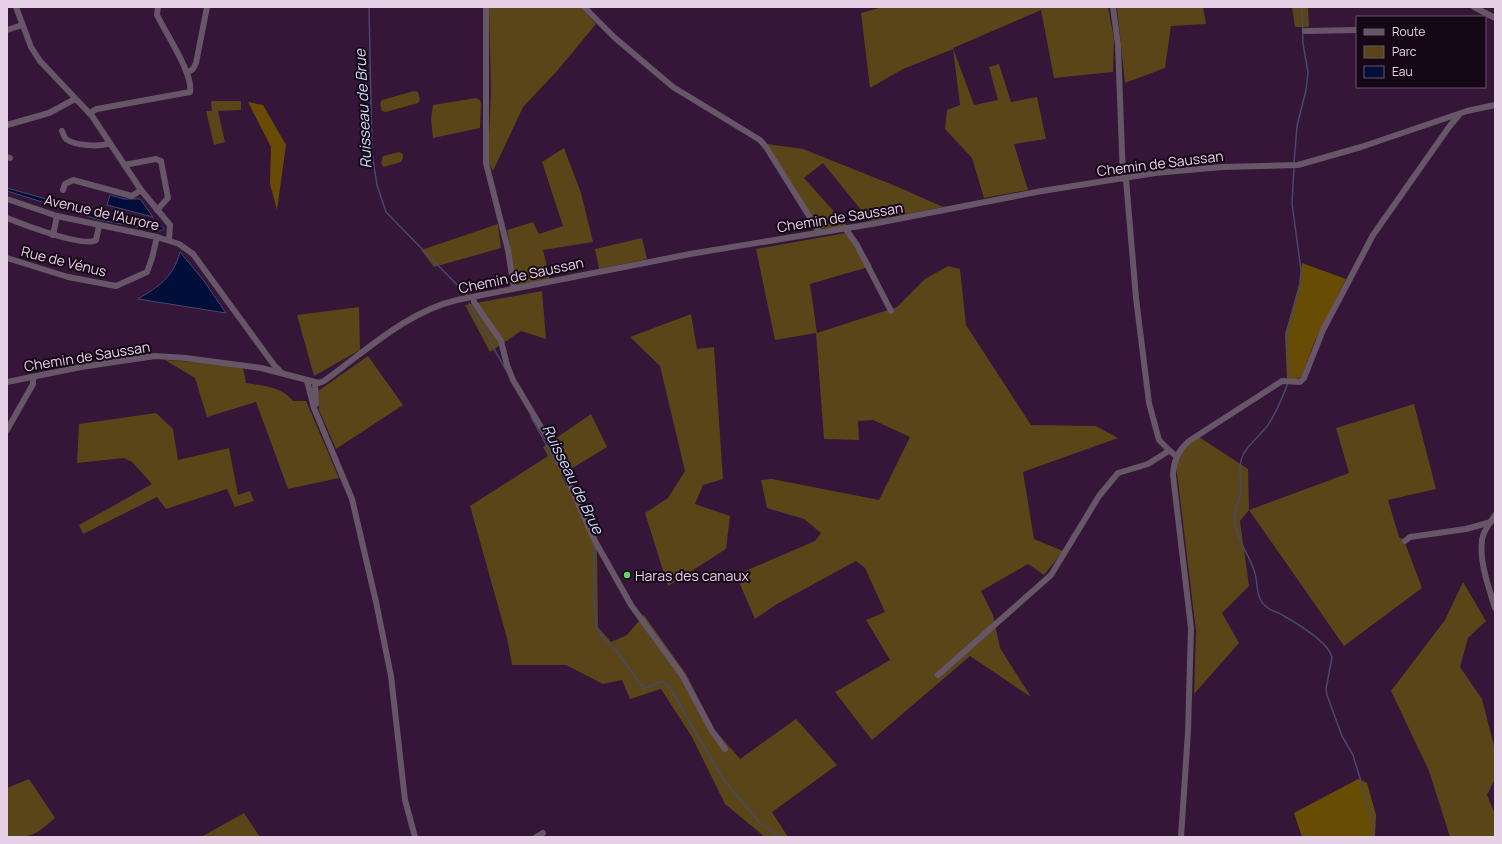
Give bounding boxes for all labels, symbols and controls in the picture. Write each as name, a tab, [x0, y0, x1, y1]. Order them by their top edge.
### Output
legend	[1356, 16, 1486, 88]
text: Route	[1392, 23, 1425, 40]
text: Parc	[1392, 43, 1417, 60]
water label: Ruisseau de Brue	[349, 48, 377, 169]
text: Eau	[1392, 63, 1413, 80]
street label: Chemin de Saussan	[1096, 146, 1224, 180]
street label: Avenue de l'Aurore	[43, 190, 161, 234]
street label: Chemin de Saussan	[776, 198, 904, 236]
street label: Rue de Vénus	[19, 241, 109, 281]
street label: Chemin de Saussan	[457, 252, 585, 298]
street label: Chemin de Saussan	[23, 337, 151, 375]
water label: Ruisseau de Brue	[537, 421, 609, 538]
place label: Haras des canaux	[635, 566, 750, 585]
marker: Haras des canaux	[622, 570, 632, 580]

